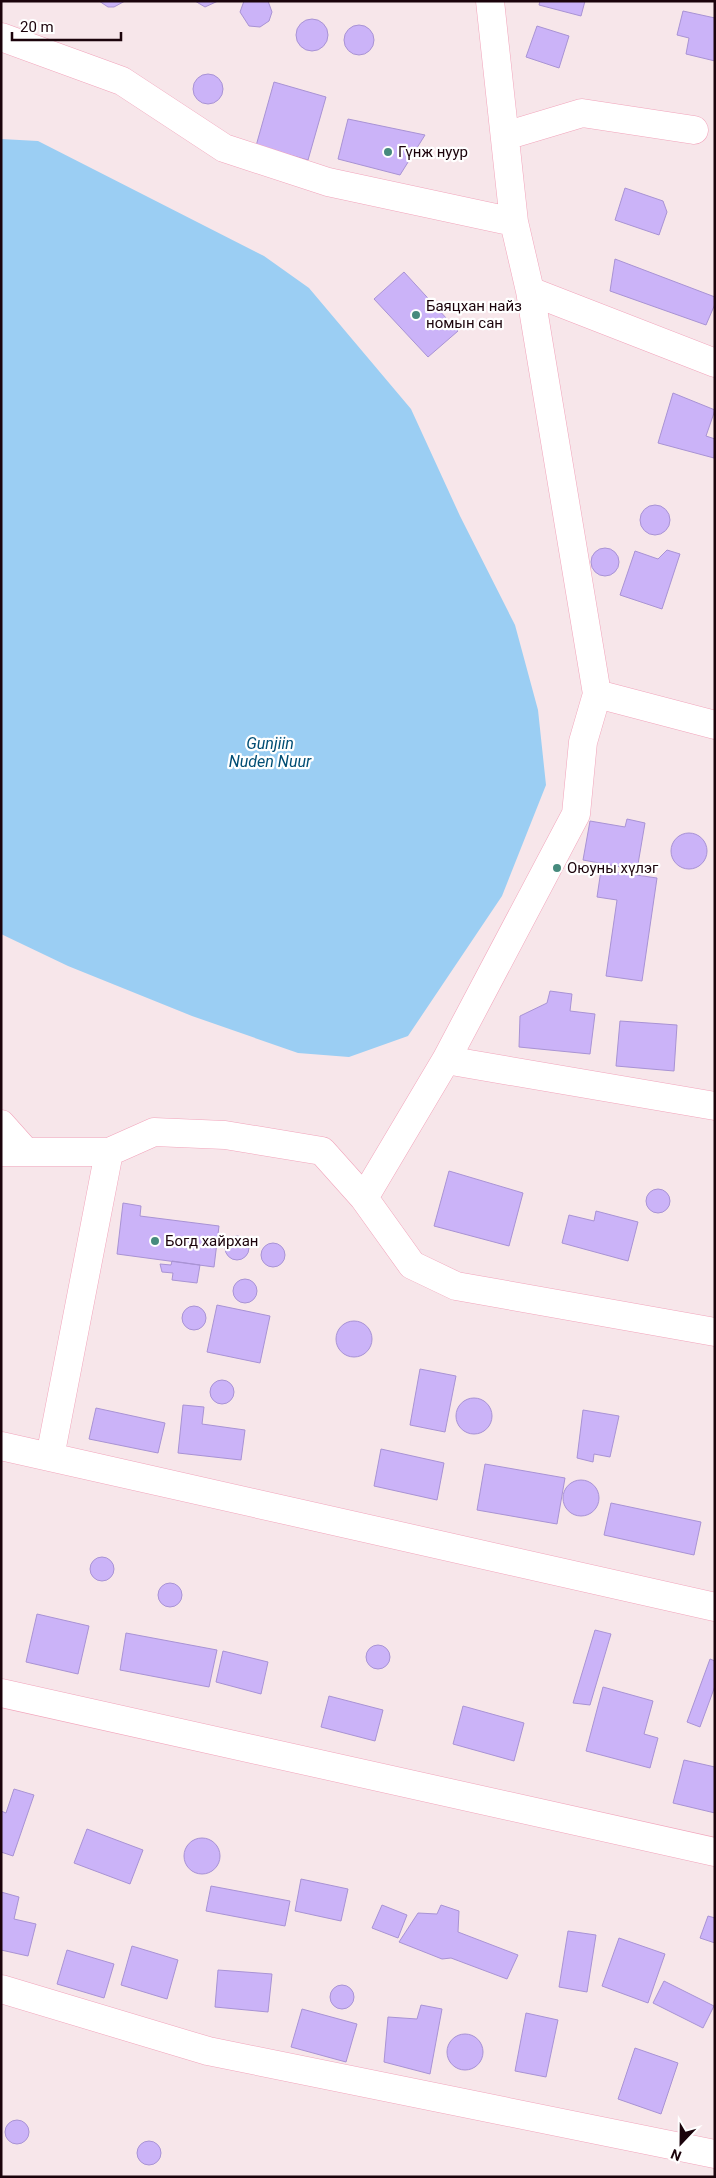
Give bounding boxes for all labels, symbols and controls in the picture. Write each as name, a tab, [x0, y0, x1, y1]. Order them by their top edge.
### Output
scale bar	[12, 10, 121, 42]
text: 20 m	[20, 18, 54, 36]
place label: Гүнж нуур	[398, 143, 468, 161]
marker: Гүнж нуур	[382, 146, 394, 158]
place label: Баяцхан найз номын сан	[426, 297, 522, 332]
marker: Баяцхан найз номын сан	[410, 309, 422, 321]
water label: Gunjiin Nuden Nuur	[229, 734, 312, 771]
place label: Оюуны хүлэг	[567, 859, 659, 877]
marker: Оюуны хүлэг	[551, 862, 563, 874]
place label: Богд хайрхан	[165, 1232, 259, 1250]
marker: Богд хайрхан	[149, 1235, 161, 1247]
north arrow	[656, 2118, 706, 2168]
text: N	[669, 2146, 684, 2164]

